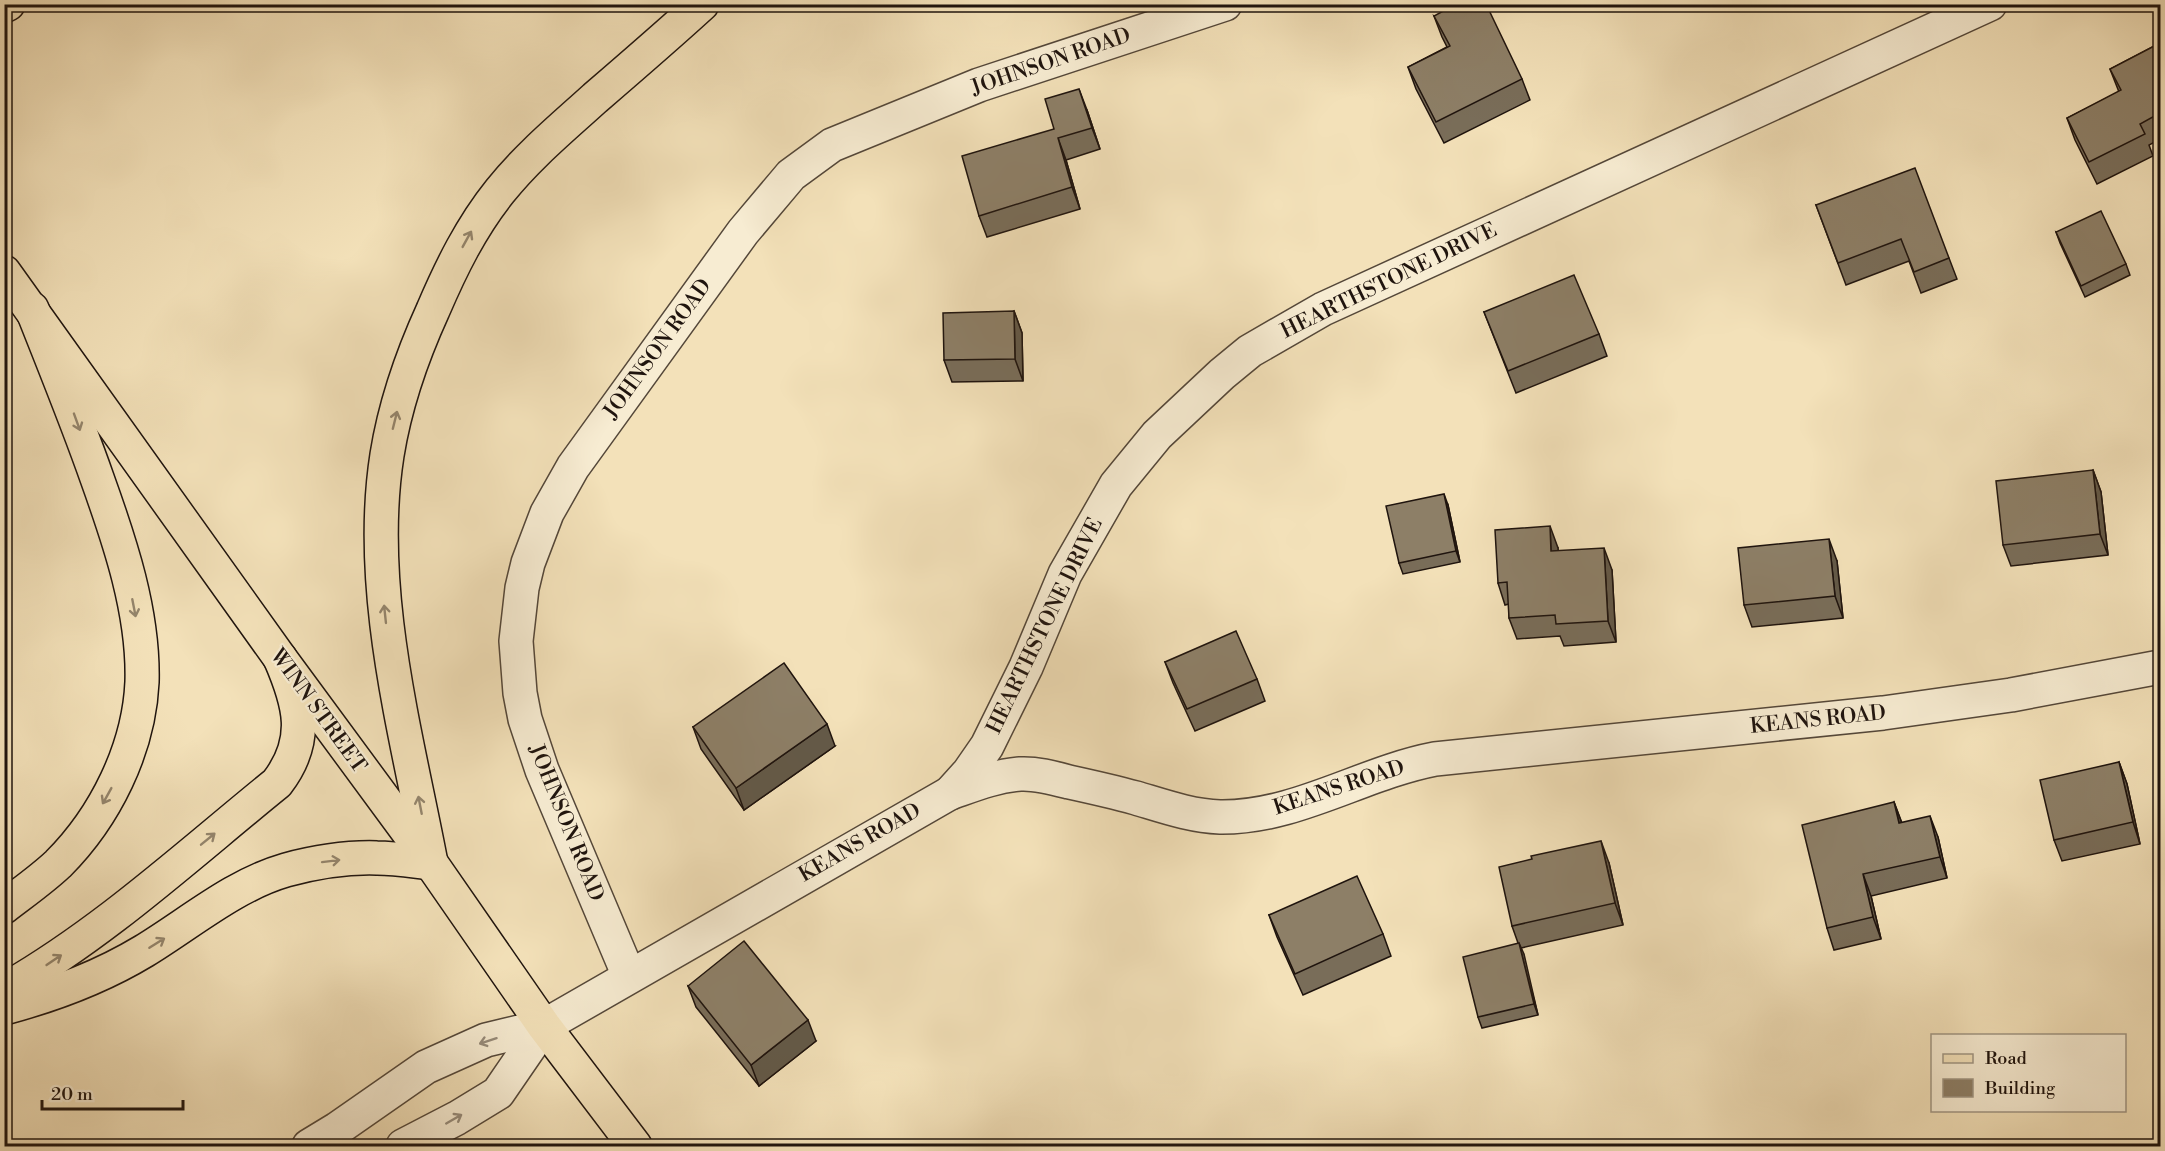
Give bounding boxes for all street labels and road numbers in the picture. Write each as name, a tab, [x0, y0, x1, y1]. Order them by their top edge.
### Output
street label: JOHNSON ROAD	[967, 23, 1134, 102]
street label: HEARTHSTONE DRIVE	[1277, 217, 1501, 345]
street label: JOHNSON ROAD	[598, 274, 718, 425]
street label: HEARTHSTONE DRIVE	[981, 514, 1109, 738]
street label: WINN STREET	[264, 643, 372, 778]
street label: KEANS ROAD	[1749, 700, 1887, 740]
street label: JOHNSON ROAD	[522, 740, 609, 905]
street label: KEANS ROAD	[1270, 755, 1408, 821]
street label: KEANS ROAD	[794, 798, 926, 888]

